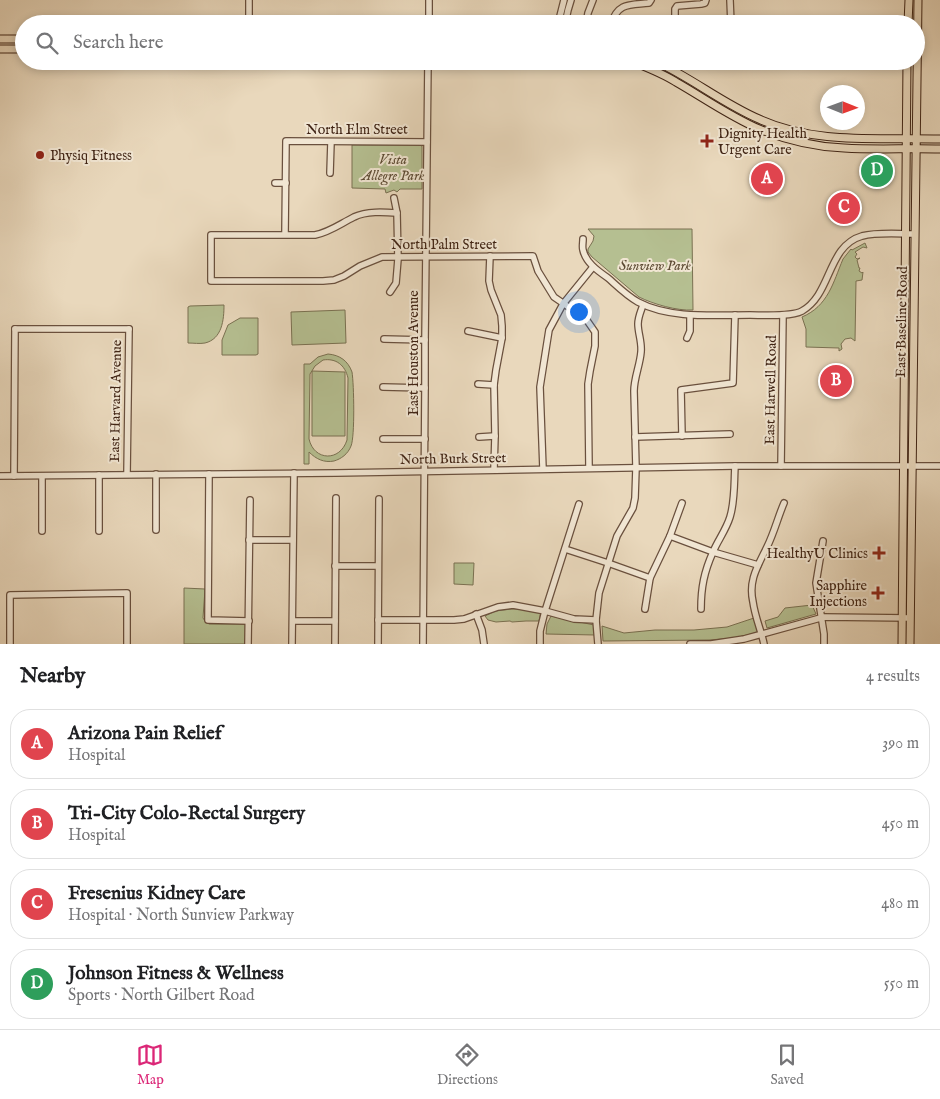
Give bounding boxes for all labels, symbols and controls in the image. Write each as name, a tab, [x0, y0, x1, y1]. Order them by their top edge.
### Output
search box	[15, 15, 925, 70]
icon: search	[33, 29, 61, 57]
text: Search here	[73, 31, 164, 55]
north arrow	[820, 85, 865, 130]
street label: North Elm Street	[306, 121, 408, 139]
place label: Dignity Health Urgent Care	[718, 125, 807, 159]
marker: Dignity Health Urgent Care	[700, 134, 714, 148]
place label: Physiq Fitness	[50, 147, 132, 165]
marker: Physiq Fitness	[34, 149, 46, 161]
park label: Vista Allegre Park	[360, 151, 425, 186]
pin: D	[861, 152, 893, 190]
pin: A	[751, 160, 783, 198]
pin: C	[828, 189, 860, 227]
street label: North Palm Street	[391, 236, 497, 254]
park label: Sunview Park	[619, 257, 691, 275]
street label: East Baseline Road	[892, 266, 912, 378]
street label: East Houston Avenue	[405, 290, 423, 416]
your location	[566, 299, 592, 325]
street label: East Harwell Road	[761, 334, 781, 445]
street label: East Harvard Avenue	[106, 339, 126, 462]
pin: B	[820, 362, 852, 400]
street label: North Burk Street	[400, 449, 507, 469]
place label: HealthyU Clinics	[767, 545, 868, 563]
marker: HealthyU Clinics	[872, 546, 886, 560]
place label: Sapphire Injections	[809, 577, 868, 611]
marker: Sapphire Injections	[871, 586, 885, 600]
text: Nearby	[20, 663, 85, 690]
text: 4 results	[866, 667, 920, 687]
text: Arizona Pain Relief	[68, 722, 222, 746]
text: A	[32, 734, 42, 754]
text: 390 m	[882, 734, 919, 754]
text: Hospital	[68, 746, 125, 766]
text: Tri-City Colo-Rectal Surgery	[68, 802, 305, 826]
text: B	[32, 814, 42, 834]
text: 450 m	[882, 814, 919, 834]
text: Hospital	[68, 826, 125, 846]
text: Fresenius Kidney Care	[68, 882, 245, 906]
text: C	[31, 894, 43, 914]
text: 480 m	[881, 894, 919, 914]
text: Hospital · North Sunview Parkway	[68, 906, 294, 926]
text: Johnson Fitness & Wellness	[68, 962, 284, 986]
text: D	[31, 974, 43, 994]
text: 550 m	[884, 974, 919, 994]
text: Sports · North Gilbert Road	[68, 986, 255, 1006]
tab: Map	[136, 1041, 164, 1089]
tab: Directions	[437, 1041, 498, 1089]
tab: Saved	[771, 1041, 804, 1089]

